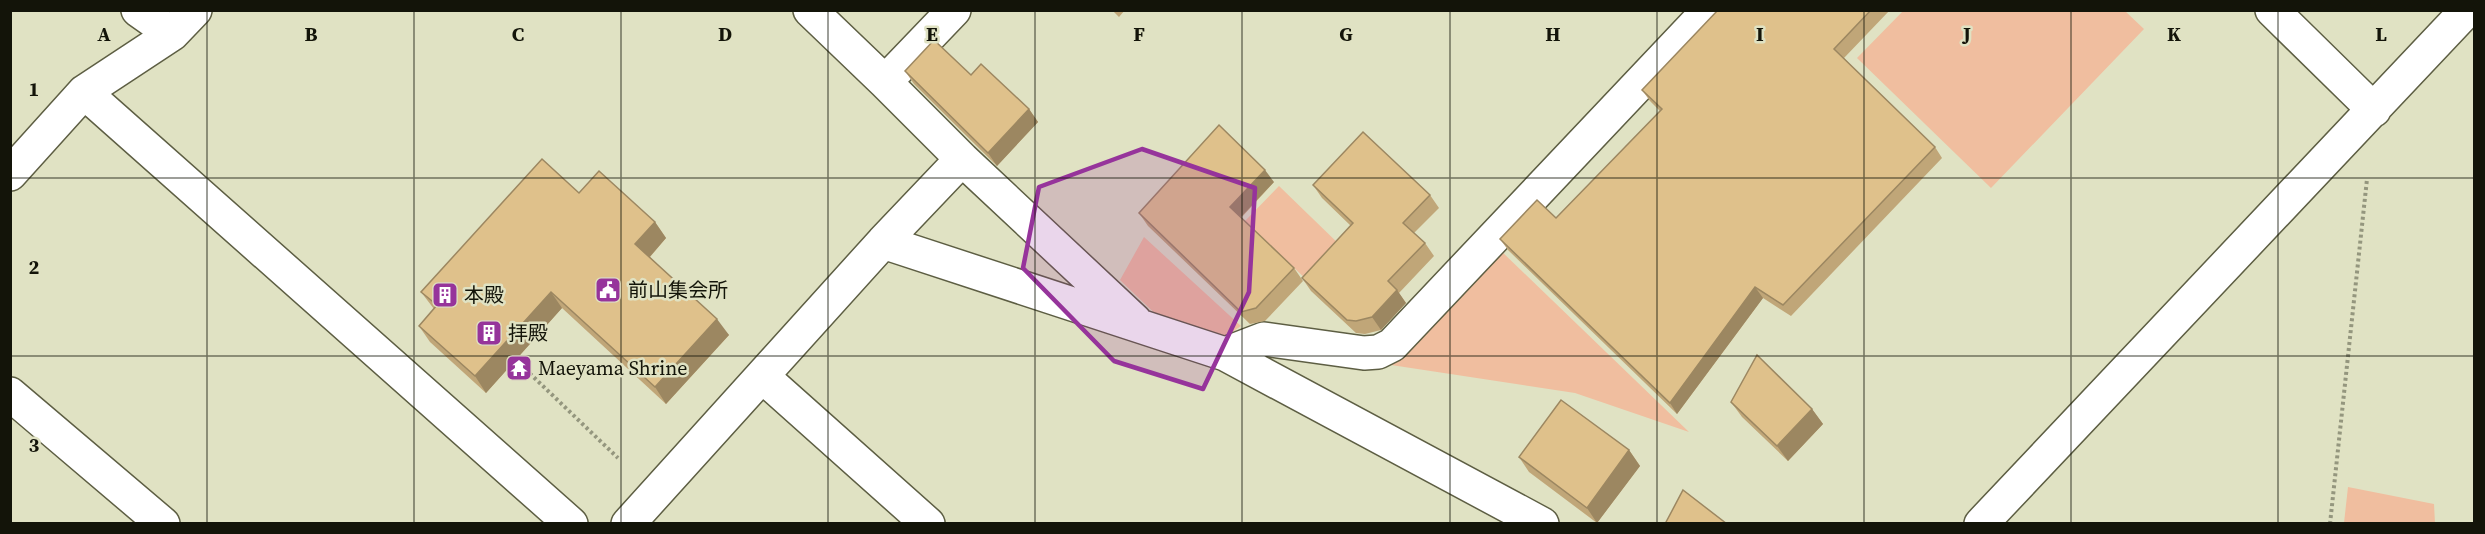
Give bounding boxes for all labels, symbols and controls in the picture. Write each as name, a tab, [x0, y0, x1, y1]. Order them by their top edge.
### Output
text: A	[97, 20, 111, 48]
text: B	[304, 20, 318, 48]
text: C	[512, 20, 524, 48]
text: D	[718, 20, 732, 48]
text: E	[926, 20, 938, 48]
text: F	[1133, 20, 1145, 48]
text: G	[1339, 20, 1353, 48]
text: H	[1545, 20, 1561, 48]
text: I	[1756, 20, 1764, 48]
text: J	[1961, 20, 1971, 48]
text: K	[2167, 20, 2181, 48]
text: L	[2375, 20, 2387, 48]
text: 1	[29, 75, 39, 103]
text: 2	[29, 253, 40, 281]
public building icon: 前山集会所	[593, 275, 623, 305]
place label: 前山集会所	[628, 276, 728, 304]
building icon: 本殿	[430, 280, 460, 310]
place label: 本殿	[464, 281, 504, 309]
building icon: 拝殿	[474, 318, 504, 348]
place label: 拝殿	[508, 319, 548, 347]
temple icon: Maeyama Shrine	[504, 353, 534, 383]
place label: Maeyama Shrine	[538, 354, 687, 382]
text: 3	[29, 431, 40, 459]

